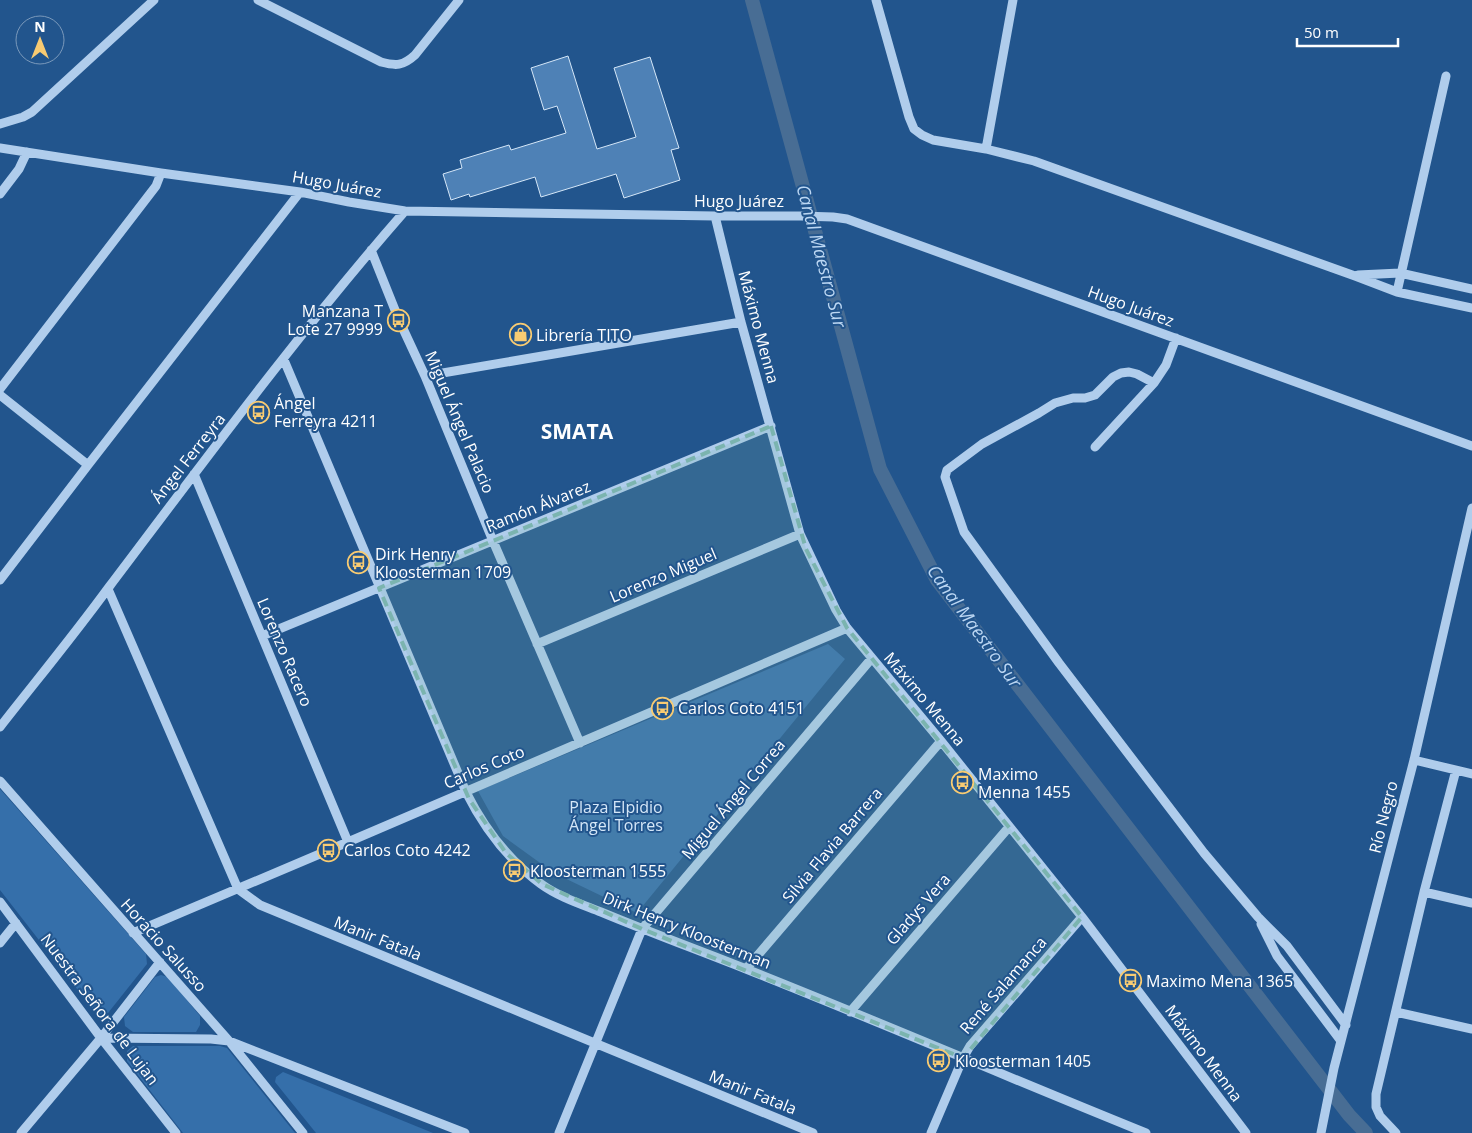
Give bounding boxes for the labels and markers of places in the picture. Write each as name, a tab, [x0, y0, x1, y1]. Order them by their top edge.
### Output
place label: Manzana T Lote 27 9999	[287, 300, 383, 340]
bus stop icon: Manzana T Lote 27 9999	[387, 308, 411, 332]
shop icon: Librería TITO	[508, 323, 532, 347]
place label: Librería TITO	[536, 324, 632, 346]
place label: Ángel Ferreyra 4211	[274, 392, 378, 432]
bus stop icon: Ángel Ferreyra 4211	[246, 400, 270, 424]
place label: Dirk Henry Kloosterman 1709	[375, 543, 511, 583]
bus stop icon: Dirk Henry Kloosterman 1709	[347, 551, 371, 575]
bus stop icon: Carlos Coto 4151	[650, 696, 674, 720]
place label: Carlos Coto 4151	[678, 697, 805, 719]
place label: Maximo Menna 1455	[978, 763, 1071, 803]
bus stop icon: Maximo Menna 1455	[950, 771, 974, 795]
bus stop icon: Carlos Coto 4242	[316, 838, 340, 862]
place label: Carlos Coto 4242	[344, 839, 471, 861]
bus stop icon: Kloosterman 1555	[502, 859, 526, 883]
place label: Kloosterman 1555	[530, 860, 666, 882]
bus stop icon: Maximo Mena 1365	[1118, 969, 1142, 993]
place label: Maximo Mena 1365	[1146, 970, 1293, 992]
bus stop icon: Kloosterman 1405	[927, 1049, 951, 1073]
place label: Kloosterman 1405	[955, 1050, 1091, 1072]

